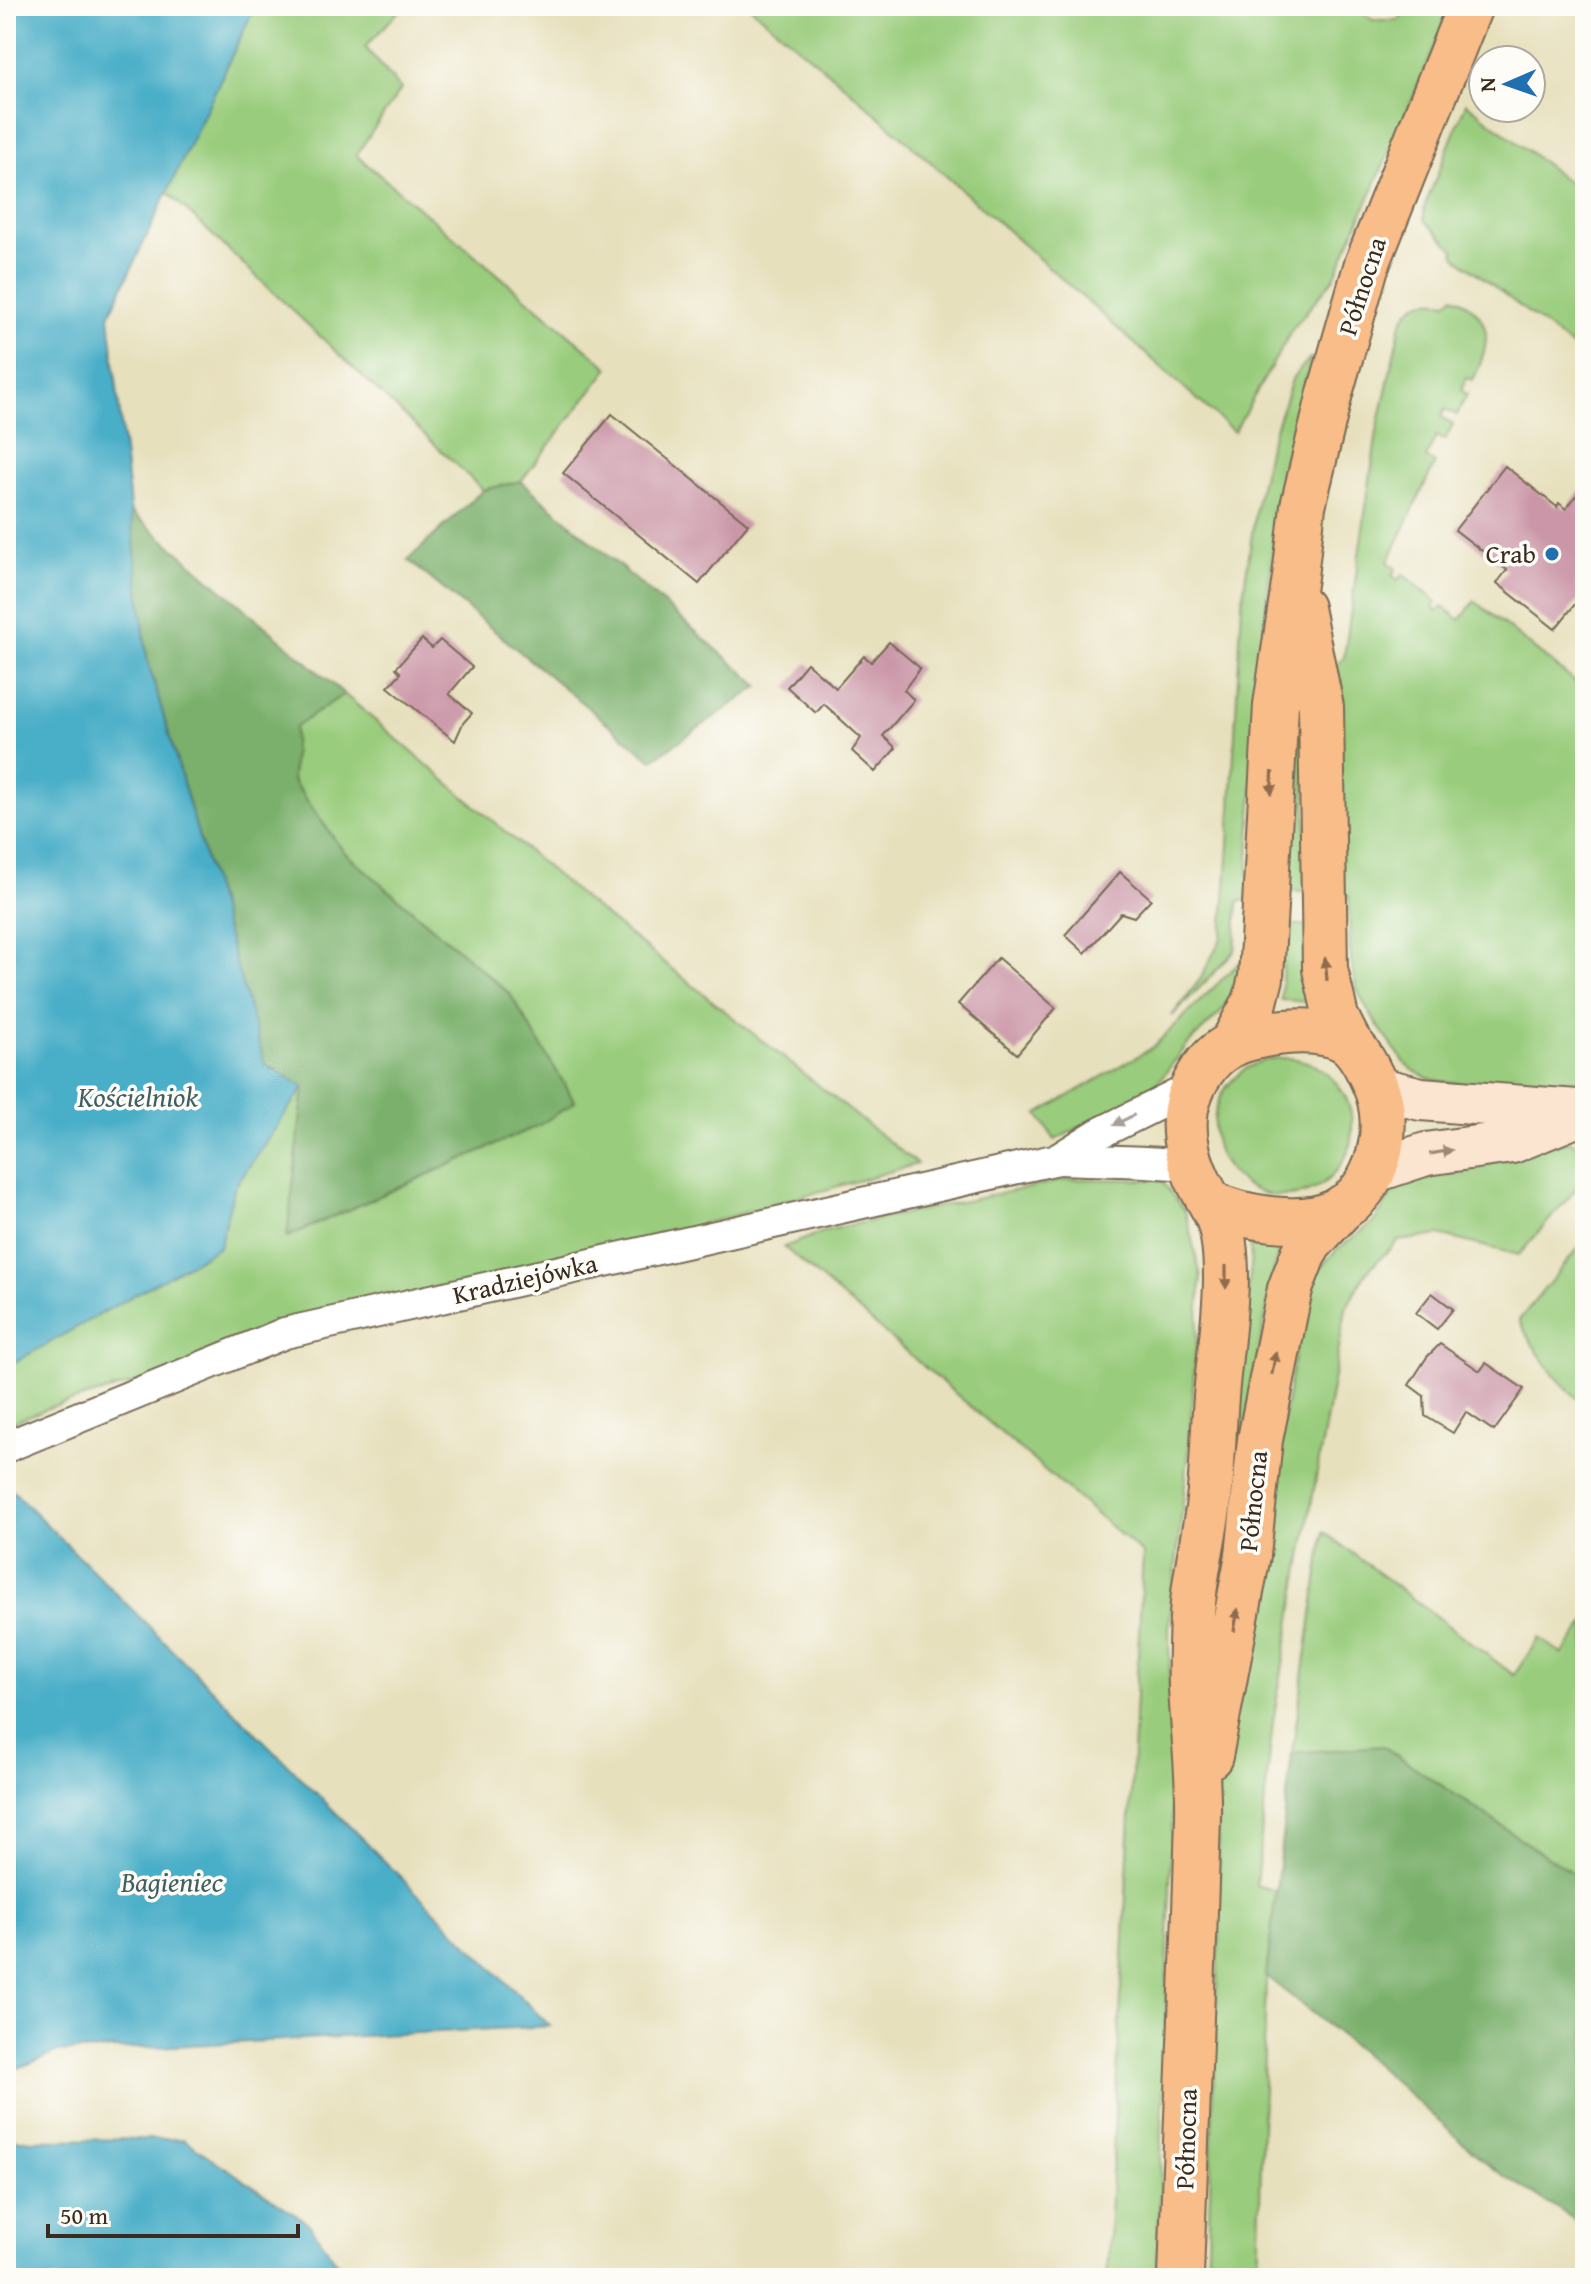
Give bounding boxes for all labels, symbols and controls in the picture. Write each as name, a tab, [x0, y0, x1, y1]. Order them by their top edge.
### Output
north arrow	[1467, 44, 1547, 124]
text: N	[1471, 77, 1503, 93]
street label: Północna	[1327, 231, 1396, 340]
place label: Crab	[1486, 534, 1536, 573]
marker: Crab	[1543, 545, 1561, 563]
one-way arrow	[1265, 771, 1278, 796]
one-way arrow	[1319, 956, 1332, 981]
water label: Kościelniok	[77, 1076, 198, 1117]
one-way arrow	[1113, 1114, 1136, 1127]
one-way arrow	[1429, 1145, 1454, 1157]
street label: Kradziejówka	[449, 1243, 602, 1314]
one-way arrow	[1220, 1265, 1232, 1290]
one-way arrow	[1269, 1350, 1281, 1375]
street label: Północna	[1228, 1448, 1277, 1553]
one-way arrow	[1231, 1607, 1243, 1632]
water label: Bagieniec	[120, 1861, 224, 1902]
street label: Północna	[1164, 2087, 1207, 2190]
scale bar	[48, 2188, 298, 2238]
text: 50 m	[60, 2198, 108, 2233]

